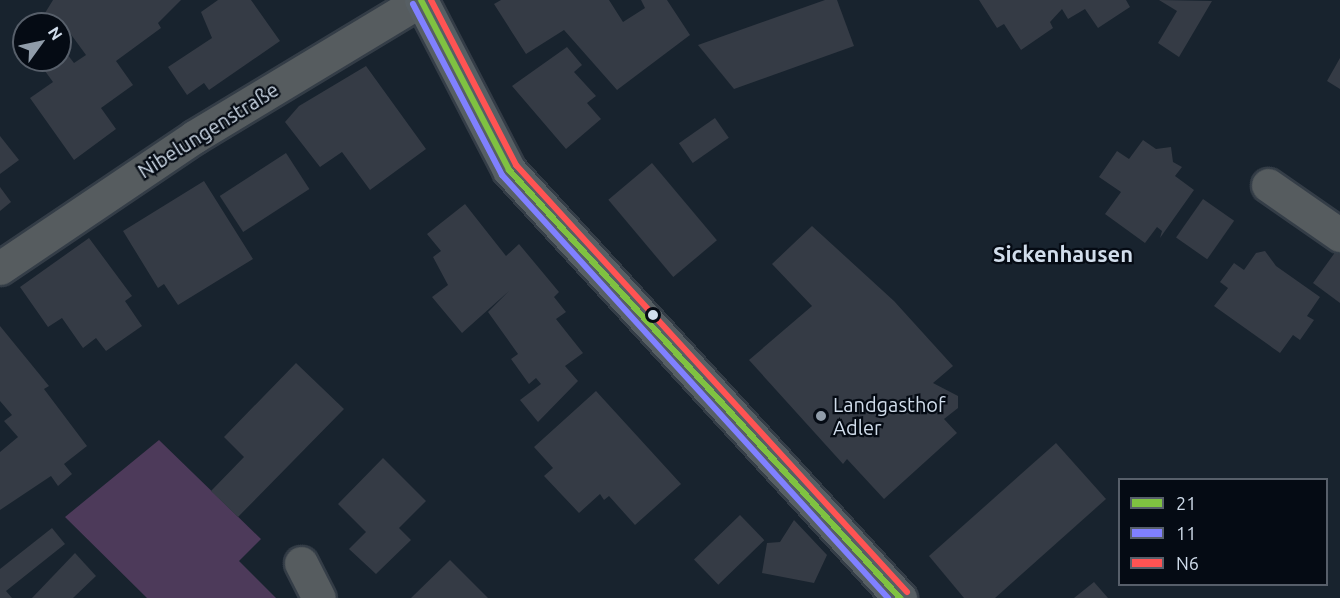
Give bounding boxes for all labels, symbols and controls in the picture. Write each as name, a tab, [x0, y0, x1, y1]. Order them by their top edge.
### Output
north arrow	[12, 12, 72, 72]
text: N	[45, 23, 66, 43]
street label: Nibelungenstraße	[133, 77, 283, 183]
district label: Sickenhausen	[993, 241, 1133, 267]
unlabelled marker	[647, 309, 659, 321]
place label: Landgasthof Adler	[833, 392, 946, 439]
marker: Landgasthof Adler	[814, 409, 828, 423]
legend	[1118, 478, 1328, 586]
text: 21	[1176, 493, 1196, 513]
text: 11	[1176, 523, 1196, 543]
text: N6	[1176, 553, 1199, 573]

